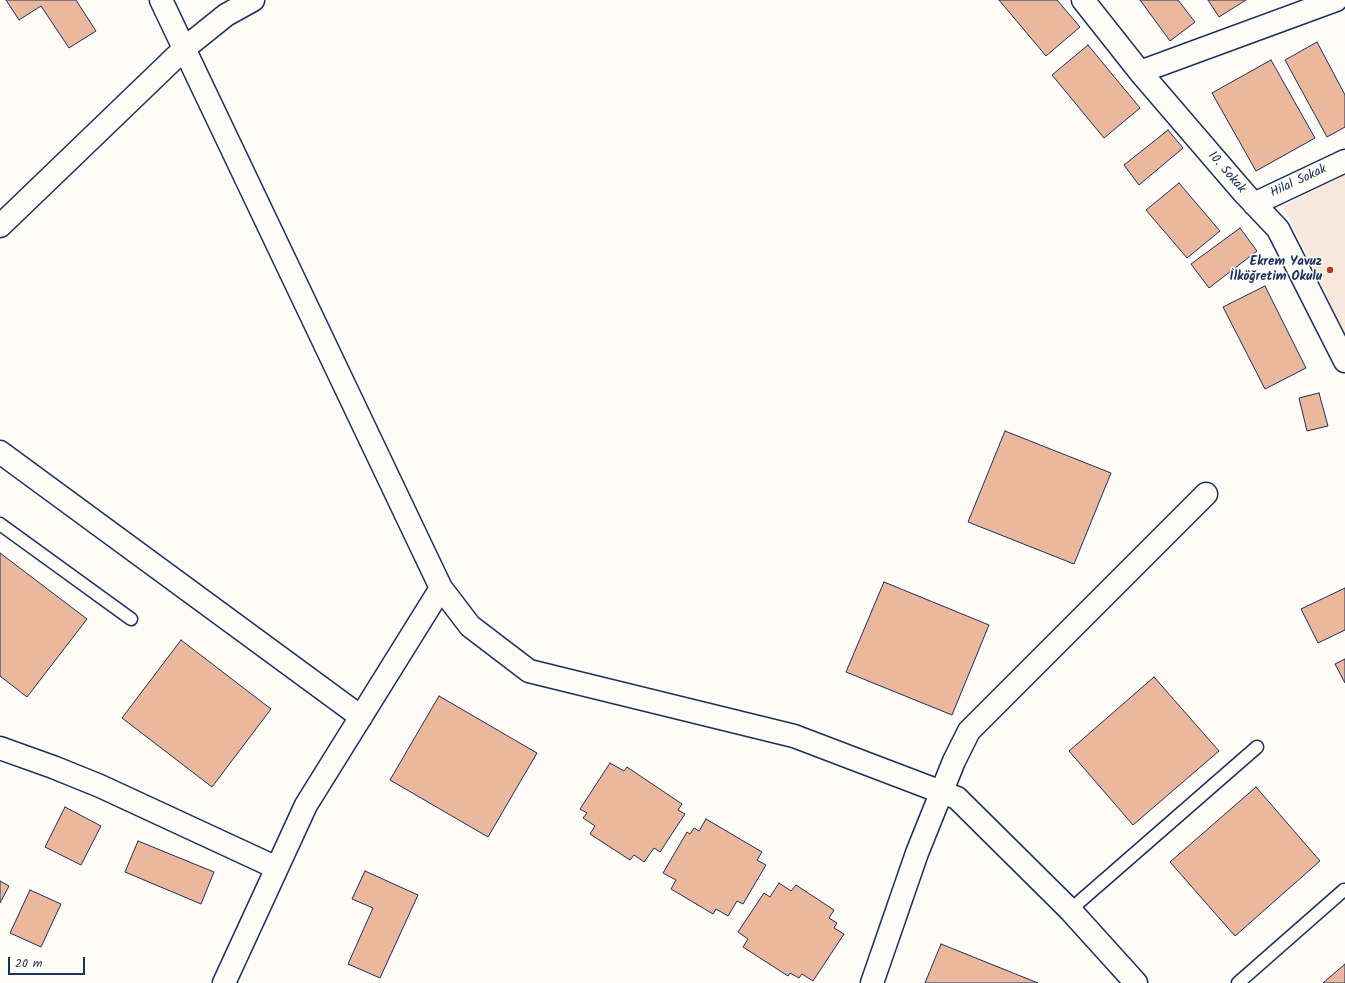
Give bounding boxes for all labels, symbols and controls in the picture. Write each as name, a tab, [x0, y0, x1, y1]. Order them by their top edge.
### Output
street label: 10. Sokak	[1204, 149, 1248, 197]
street label: Hilal Sokak	[1268, 162, 1330, 202]
place label: Ekrem Yavuz İlköğretim Okulu	[1230, 255, 1322, 286]
marker: Ekrem Yavuz İlköğretim Okulu	[1325, 265, 1335, 275]
scale bar	[10, 949, 87, 975]
text: 20 m	[15, 954, 42, 973]

